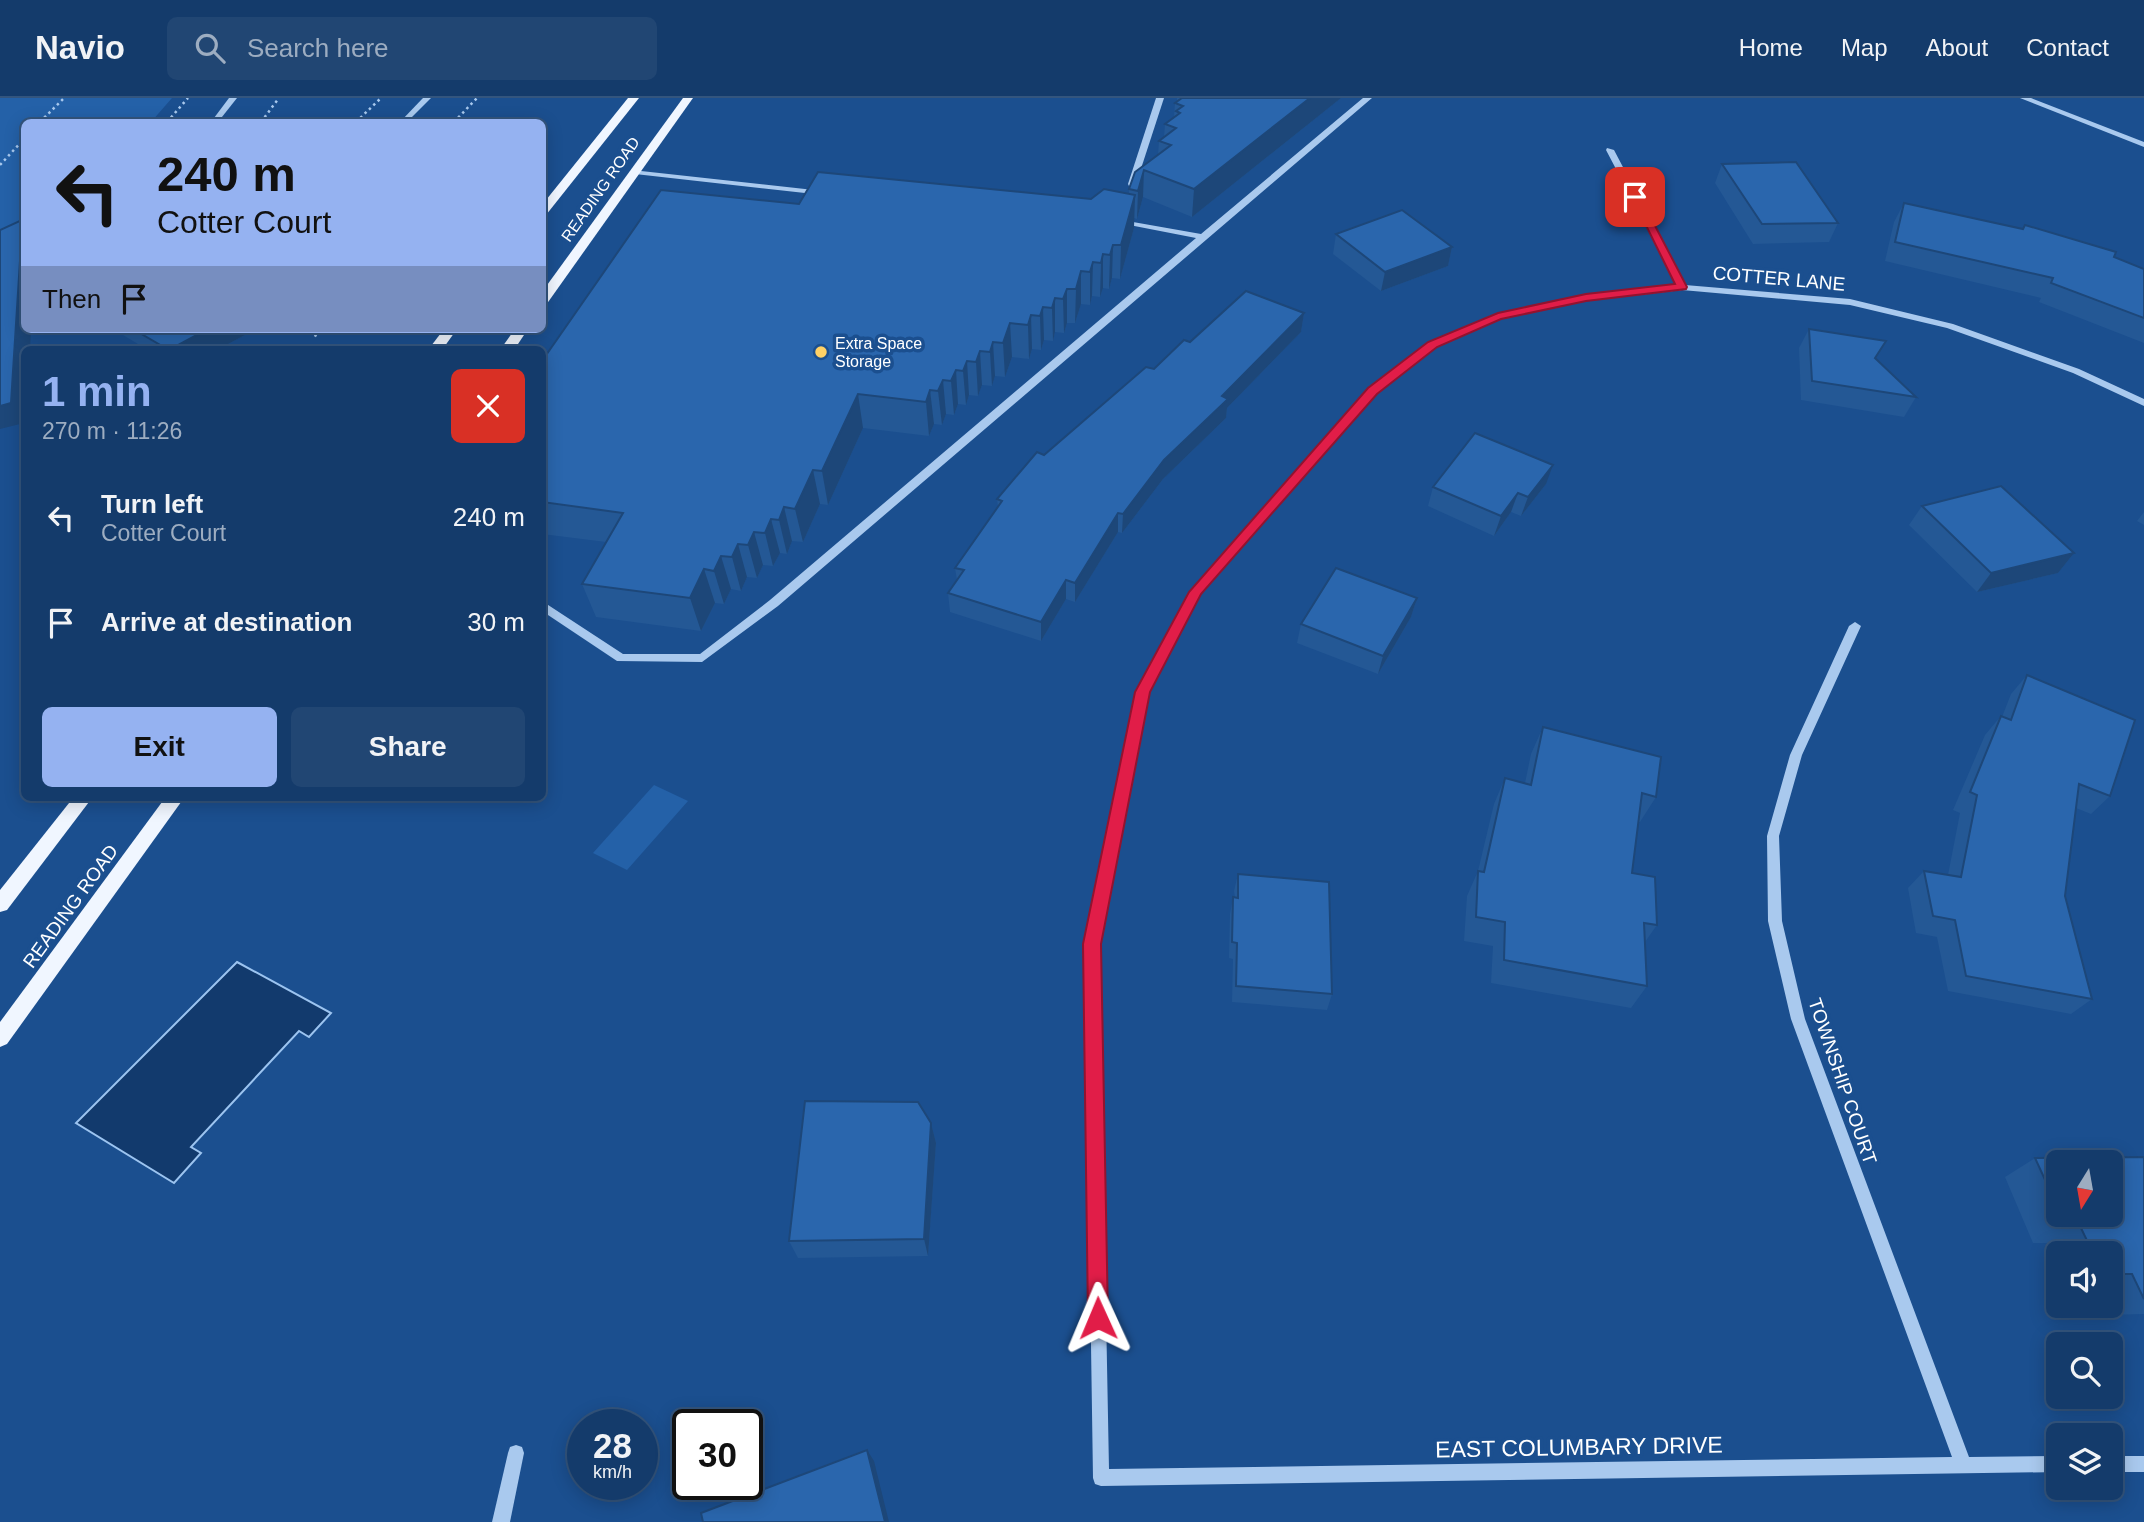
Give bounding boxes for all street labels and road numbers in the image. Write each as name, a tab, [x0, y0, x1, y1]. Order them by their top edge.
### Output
street label: READING ROAD	[558, 134, 643, 245]
street label: COTTER LANE	[1712, 262, 1846, 295]
street label: READING ROAD	[19, 841, 122, 972]
street label: TOWNSHIP COURT	[1804, 995, 1881, 1167]
street label: EAST COLUMBARY DRIVE	[1435, 1431, 1723, 1463]

